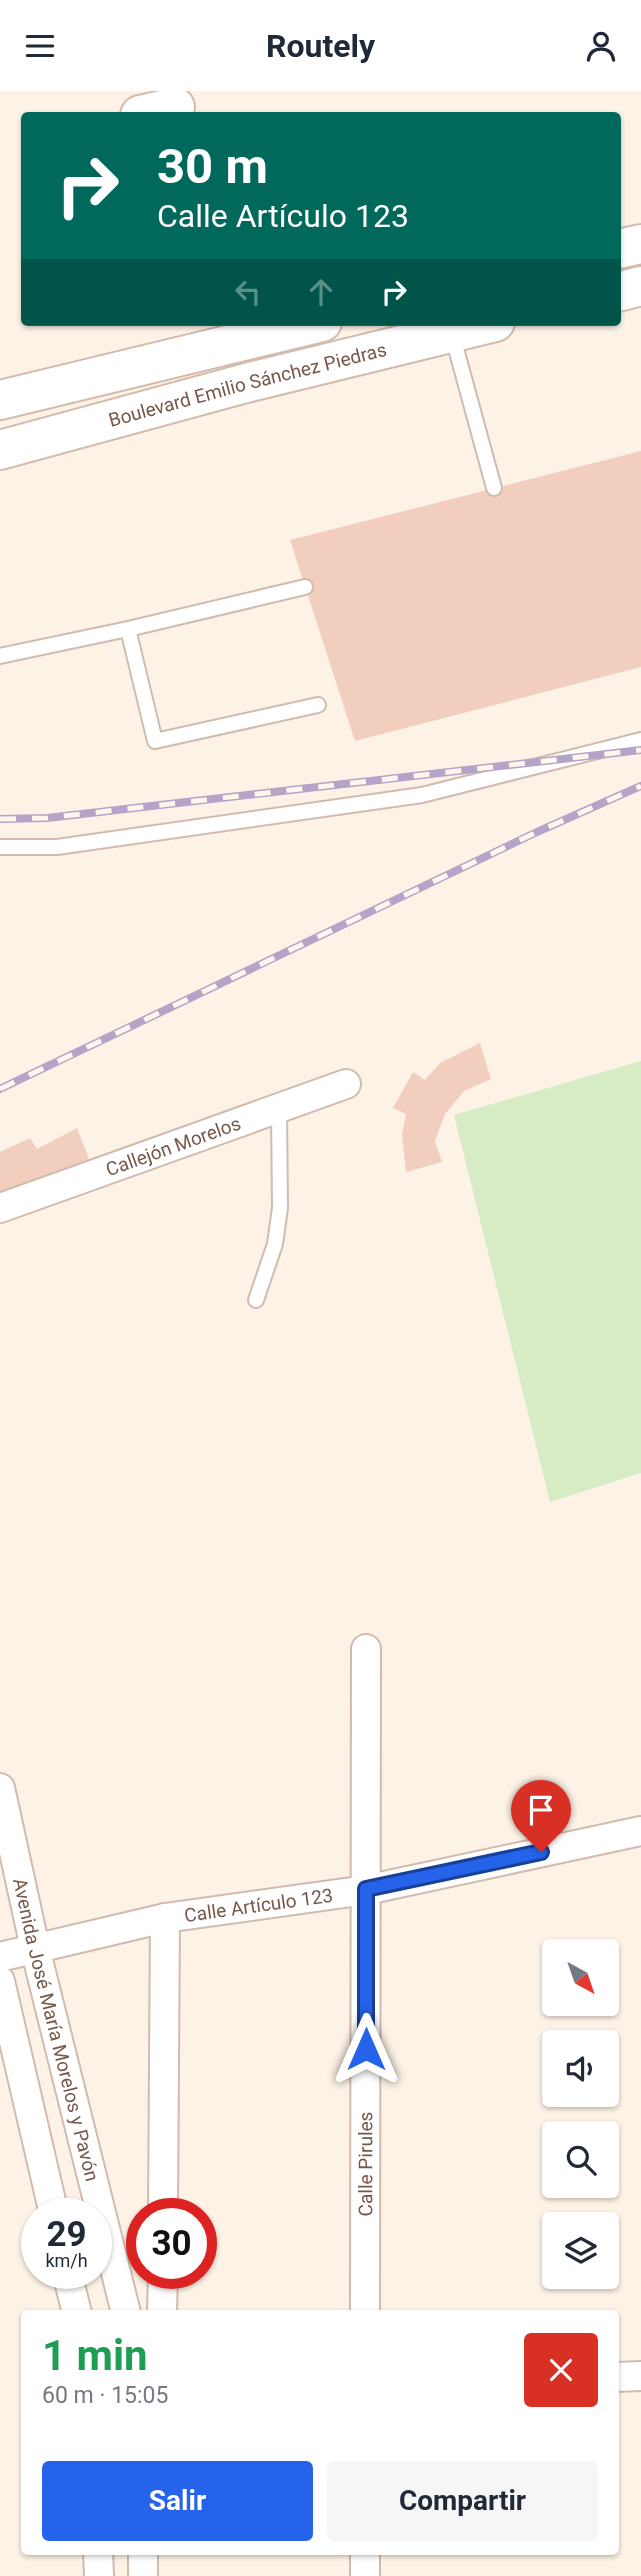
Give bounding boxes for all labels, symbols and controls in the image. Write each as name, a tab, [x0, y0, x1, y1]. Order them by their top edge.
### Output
icon: menu	[21, 27, 59, 65]
text: Routely	[266, 27, 375, 65]
icon: person	[582, 27, 620, 65]
text: 30 m	[157, 138, 268, 195]
icon: right	[42, 140, 133, 231]
text: Calle Artículo 123	[157, 197, 409, 235]
icon: left	[229, 273, 267, 311]
icon: ahead	[302, 273, 340, 311]
icon: right	[375, 273, 413, 311]
street label: Boulevard Emilio Sánchez Piedras	[106, 338, 389, 432]
street label: Callejón Morelos	[103, 1112, 244, 1181]
pin	[511, 1780, 571, 1852]
icon: arrive	[522, 1791, 560, 1829]
street label: Avenida José María Morelos y Pavón	[8, 1876, 104, 2184]
street label: Calle Artículo 123	[183, 1884, 334, 1927]
north arrow	[542, 1939, 620, 2016]
map controls	[542, 1939, 619, 2289]
position arrow	[329, 2012, 403, 2086]
button: sound	[542, 2030, 619, 2107]
street label: Calle Pirules	[354, 2112, 377, 2216]
button: search	[542, 2121, 619, 2198]
speed limit sign: 30	[126, 2198, 217, 2289]
button: layers	[542, 2212, 619, 2289]
text: 29	[46, 2214, 87, 2255]
text: km/h	[45, 2250, 88, 2271]
text: 1 min	[42, 2331, 148, 2380]
button: close	[524, 2333, 598, 2407]
text: 60 m · 15:05	[42, 2382, 168, 2409]
button: Salir	[42, 2461, 313, 2541]
button: Compartir	[327, 2461, 598, 2541]

